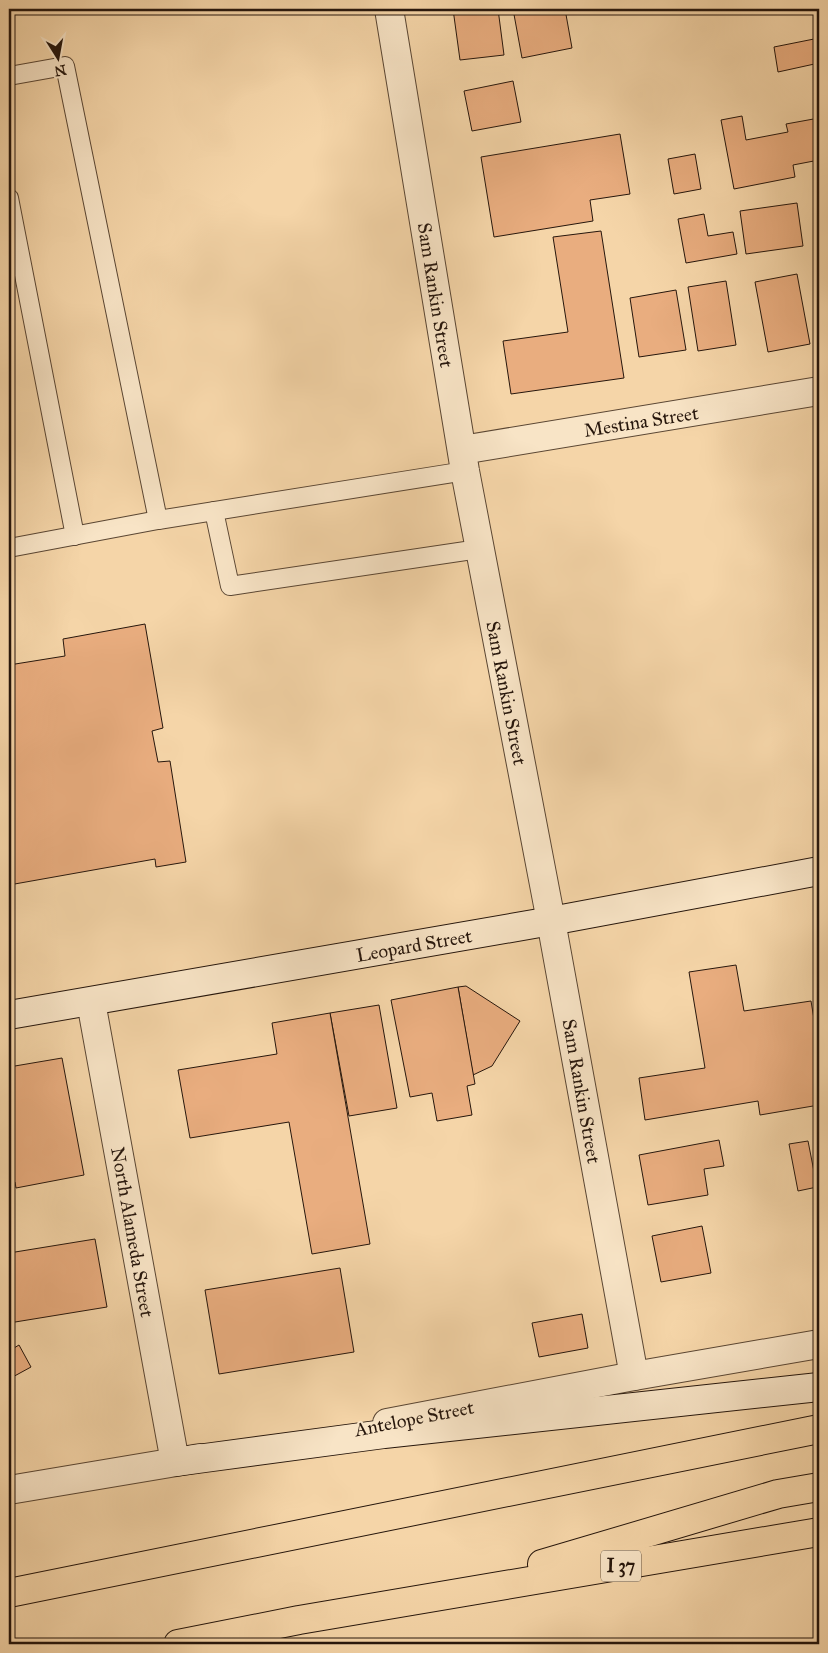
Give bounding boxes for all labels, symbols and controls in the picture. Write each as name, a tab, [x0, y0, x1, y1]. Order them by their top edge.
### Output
north arrow	[32, 32, 82, 82]
text: N	[53, 61, 68, 80]
street label: Sam Rankin Street	[413, 221, 458, 369]
street label: Mestina Street	[582, 401, 700, 442]
street label: Sam Rankin Street	[481, 619, 532, 767]
street label: Leopard Street	[354, 924, 474, 967]
street label: Sam Rankin Street	[557, 1017, 606, 1165]
street label: North Alameda Street	[106, 1145, 159, 1319]
street label: Antelope Street	[351, 1396, 476, 1442]
road number: I 37	[601, 1550, 641, 1582]

